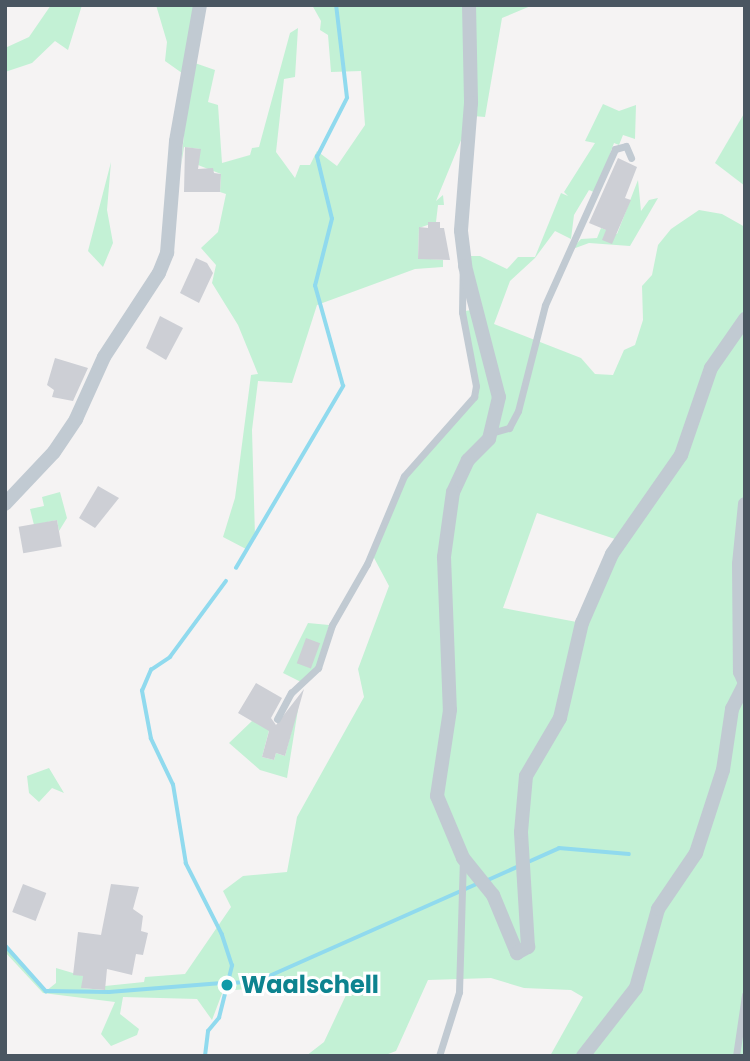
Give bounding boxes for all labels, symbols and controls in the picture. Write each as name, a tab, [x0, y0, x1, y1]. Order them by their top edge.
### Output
place label: Waalschell	[241, 971, 379, 999]
marker: Waalschell	[219, 977, 235, 993]

